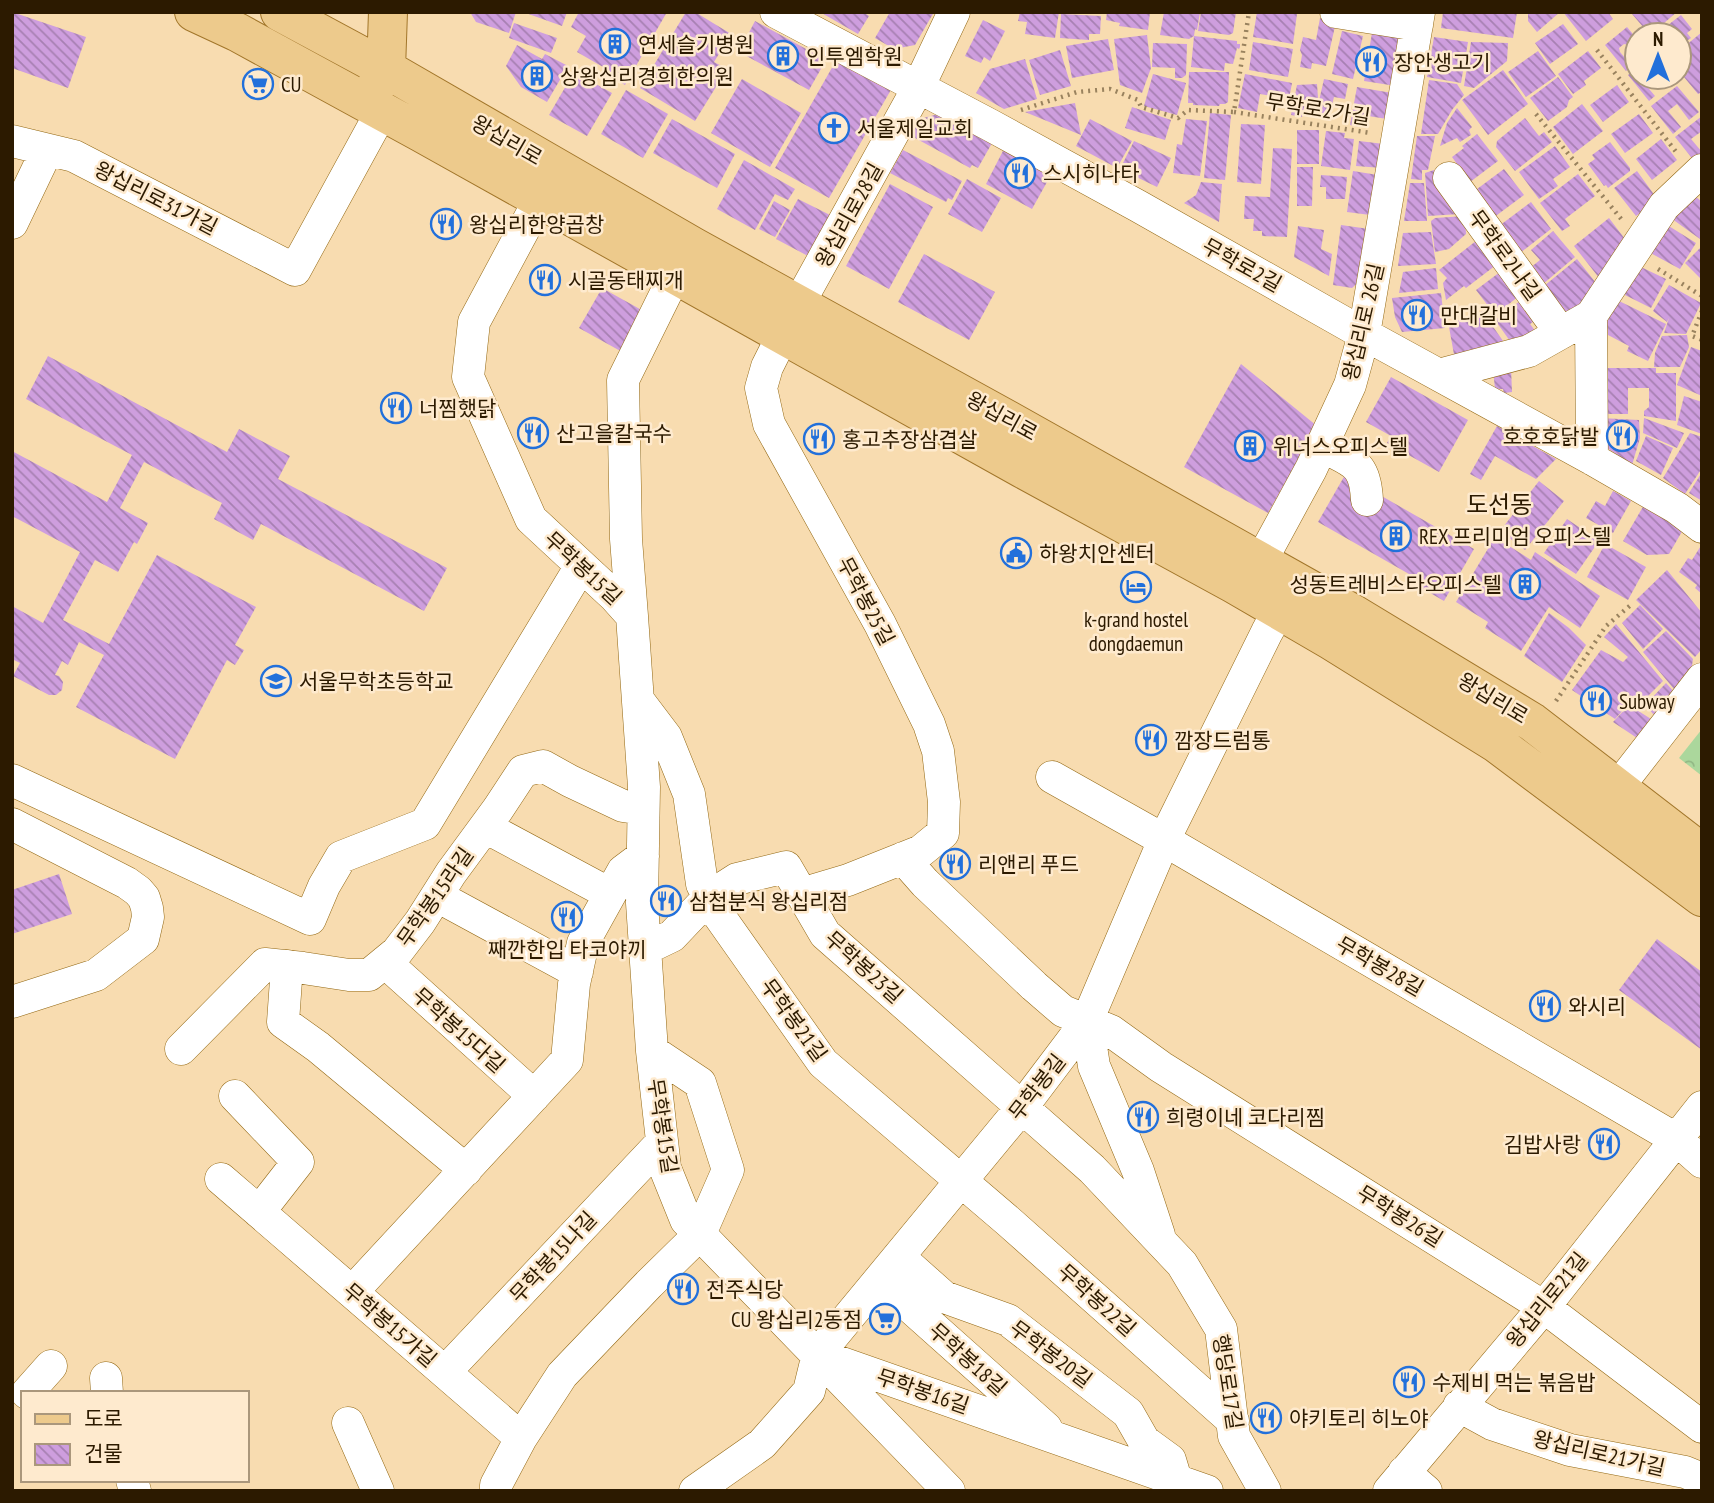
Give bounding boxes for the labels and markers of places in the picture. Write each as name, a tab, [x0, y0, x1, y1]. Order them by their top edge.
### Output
building icon: 연세슬기병원	[598, 27, 632, 61]
place label: 연세슬기병원	[638, 31, 754, 58]
building icon: 인투엠학원	[766, 39, 800, 73]
place label: 인투엠학원	[806, 43, 903, 70]
restaurant icon: 장안생고기	[1354, 45, 1388, 79]
place label: 장안생고기	[1394, 49, 1491, 76]
building icon: 상왕십리경희한의원	[520, 59, 554, 93]
place label: 상왕십리경희한의원	[560, 63, 734, 90]
supermarket icon: CU	[241, 67, 275, 101]
place label: CU	[281, 71, 302, 98]
church icon: 서울제일교회	[817, 111, 851, 145]
place label: 서울제일교회	[857, 115, 973, 142]
restaurant icon: 스시히나타	[1003, 156, 1037, 190]
place label: 스시히나타	[1043, 160, 1140, 187]
restaurant icon: 왕십리한양곱창	[429, 207, 463, 241]
place label: 왕십리한양곱창	[469, 211, 604, 238]
restaurant icon: 시골동태찌개	[528, 263, 562, 297]
place label: 시골동태찌개	[568, 267, 684, 294]
restaurant icon: 만대갈비	[1400, 298, 1434, 332]
place label: 만대갈비	[1440, 302, 1517, 329]
restaurant icon: 너찜했닭	[379, 391, 413, 425]
place label: 너찜했닭	[419, 395, 496, 422]
restaurant icon: 산고을칼국수	[516, 416, 550, 450]
restaurant icon: 호호호닭발	[1605, 419, 1639, 453]
place label: 산고을칼국수	[556, 420, 672, 447]
restaurant icon: 홍고추장삼겹살	[802, 422, 836, 456]
place label: 호호호닭발	[1502, 423, 1599, 450]
place label: 홍고추장삼겹살	[842, 426, 977, 453]
building icon: 위너스오피스텔	[1233, 429, 1267, 463]
place label: 위너스오피스텔	[1273, 433, 1408, 460]
building icon: REX 프리미엄 오피스텔	[1379, 519, 1413, 553]
place label: REX 프리미엄 오피스텔	[1419, 523, 1612, 550]
public building icon: 하왕치안센터	[999, 536, 1033, 570]
place label: 하왕치안센터	[1039, 540, 1155, 567]
building icon: 성동트레비스타오피스텔	[1508, 567, 1542, 601]
hotel icon: k-grand hostel dongdaemun	[1119, 570, 1153, 604]
place label: 성동트레비스타오피스텔	[1289, 571, 1502, 598]
place label: k-grand hostel dongdaemun	[1084, 606, 1188, 657]
school or university icon: 서울무학초등학교	[259, 664, 293, 698]
place label: 서울무학초등학교	[299, 668, 454, 695]
restaurant icon: Subway	[1579, 684, 1613, 718]
place label: Subway	[1619, 688, 1675, 715]
restaurant icon: 깜장드럼통	[1134, 723, 1168, 757]
place label: 깜장드럼통	[1174, 727, 1271, 754]
restaurant icon: 리앤리 푸드	[938, 847, 972, 881]
place label: 리앤리 푸드	[978, 851, 1079, 878]
restaurant icon: 삼첩분식 왕십리점	[649, 884, 683, 918]
place label: 삼첩분식 왕십리점	[689, 888, 848, 915]
restaurant icon: 째깐한입 타코야끼	[550, 900, 584, 934]
place label: 째깐한입 타코야끼	[487, 936, 647, 963]
restaurant icon: 와시리	[1528, 989, 1562, 1023]
place label: 와시리	[1568, 993, 1626, 1020]
restaurant icon: 희령이네 코다리찜	[1126, 1100, 1160, 1134]
place label: 희령이네 코다리찜	[1166, 1104, 1325, 1131]
restaurant icon: 김밥사랑	[1587, 1127, 1621, 1161]
place label: 김밥사랑	[1504, 1131, 1581, 1158]
restaurant icon: 전주식당	[666, 1272, 700, 1306]
place label: 전주식당	[706, 1276, 783, 1303]
supermarket icon: CU 왕십리2동점	[868, 1302, 902, 1336]
place label: CU 왕십리2동점	[731, 1306, 862, 1333]
restaurant icon: 수제비 먹는 볶음밥	[1392, 1365, 1426, 1399]
place label: 수제비 먹는 볶음밥	[1432, 1369, 1595, 1396]
restaurant icon: 야키토리 히노야	[1249, 1401, 1283, 1435]
place label: 야키토리 히노야	[1289, 1405, 1429, 1432]

